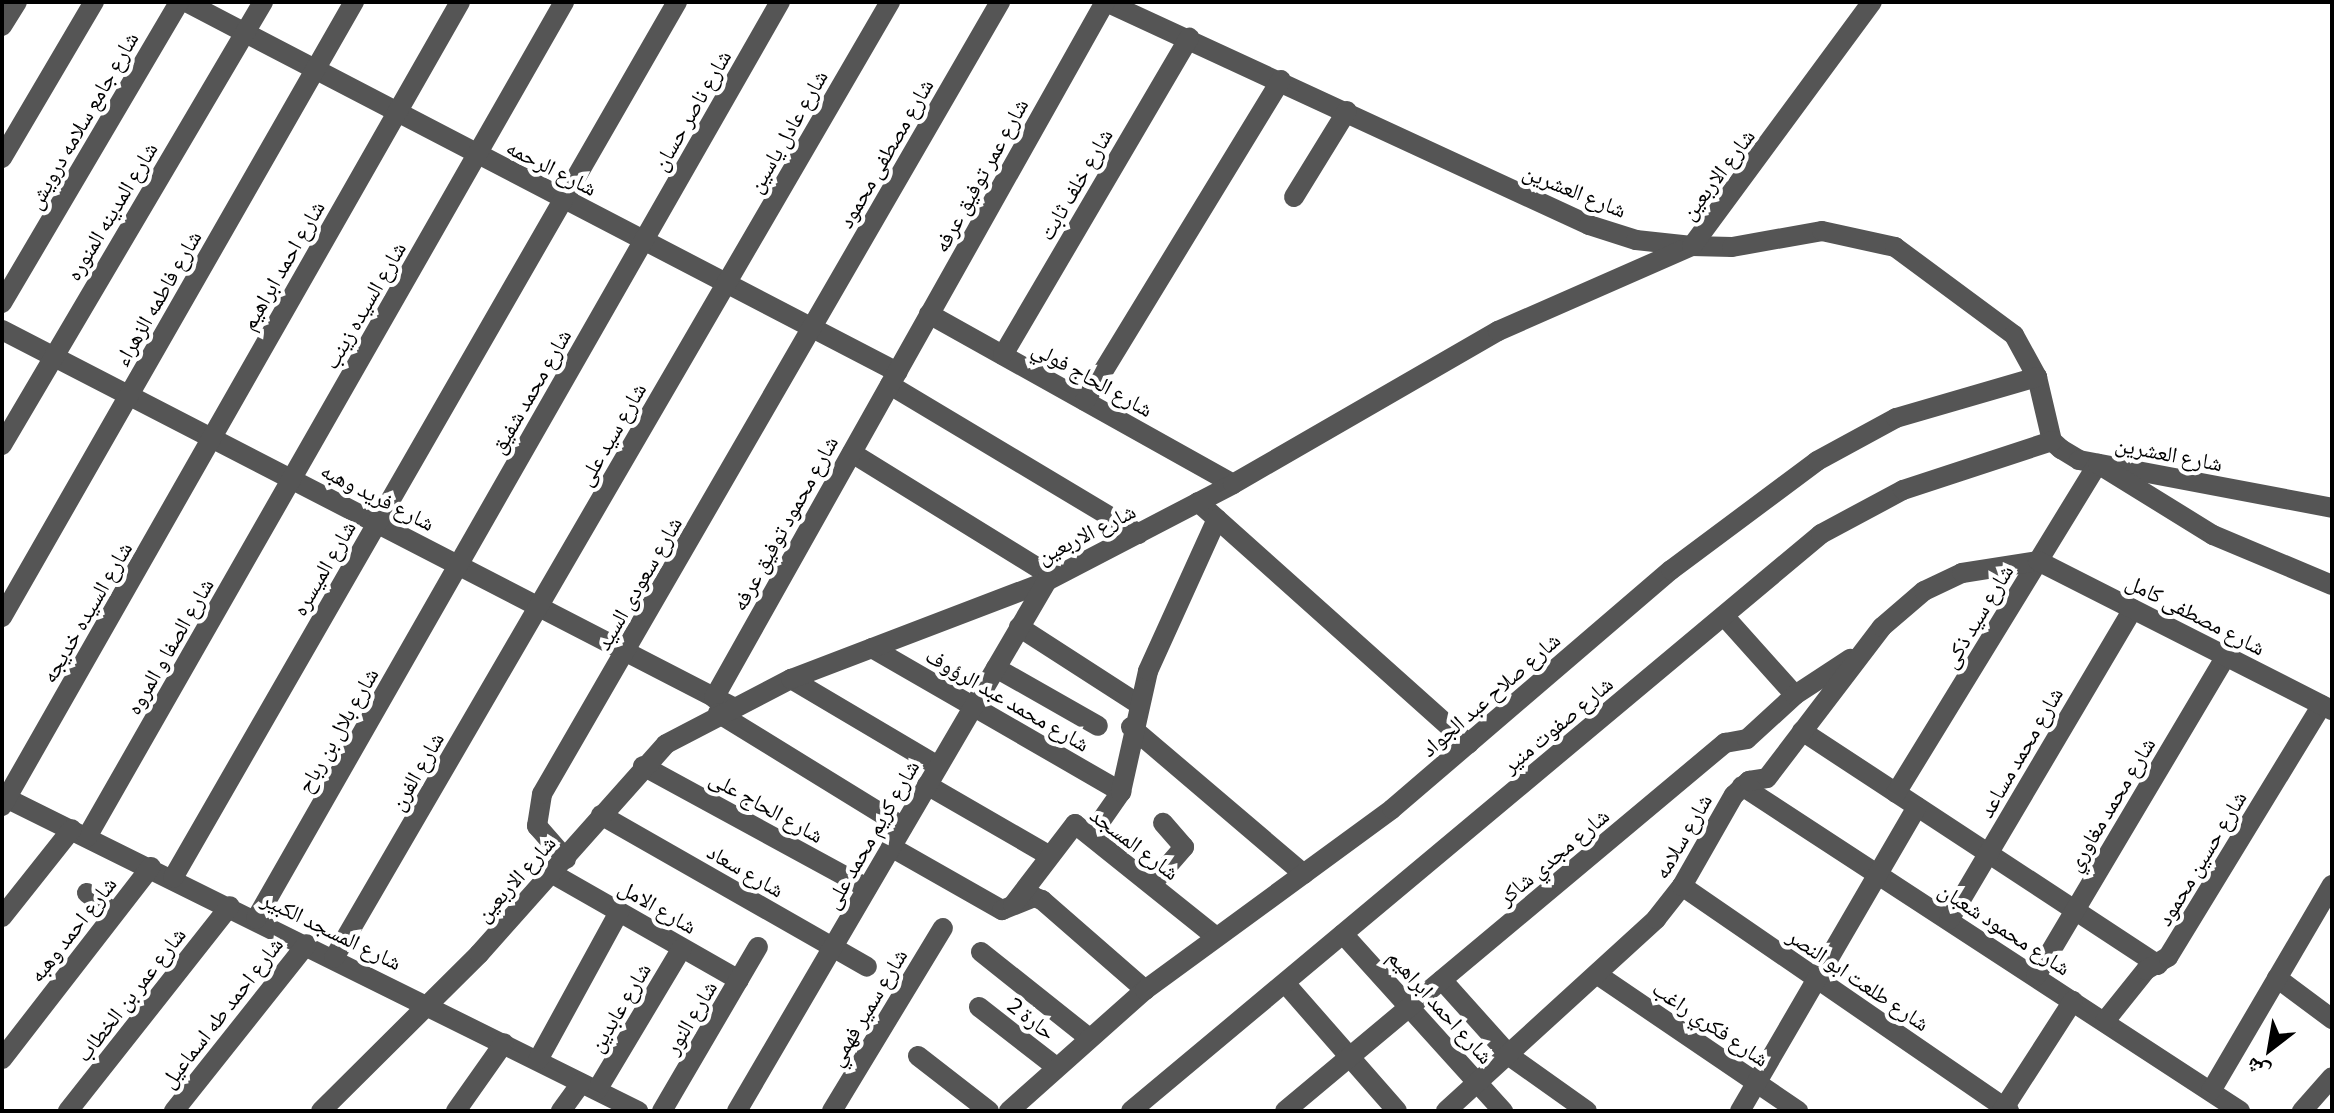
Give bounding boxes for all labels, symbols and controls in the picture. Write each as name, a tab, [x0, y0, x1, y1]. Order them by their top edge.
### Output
street label: شارع جامع سلامه درويش	[21, 27, 143, 213]
street label: شارع ناصر حسان	[646, 45, 736, 175]
street label: شارع عادل ياسين	[741, 65, 833, 197]
street label: شارع مصطفى محمود	[832, 74, 938, 232]
street label: شارع عمر توفيق عرفه	[927, 93, 1033, 257]
street label: شارع خلف ثابت	[1032, 123, 1118, 245]
street label: شارع الاربعين	[1674, 123, 1760, 225]
street label: شارع الرحمه	[502, 133, 602, 201]
street label: شارع المدينه المنوره	[59, 137, 163, 285]
street label: شارع العشرين	[1520, 157, 1630, 223]
street label: شارع احمد ابراهيم	[234, 196, 330, 334]
street label: شارع فاطمه الزهراء	[107, 225, 207, 371]
street label: شارع السيده زينب	[317, 237, 411, 373]
street label: شارع محمد شفيق	[484, 324, 576, 458]
street label: شارع الحاج فولي	[1028, 334, 1158, 422]
street label: شارع سيد على	[571, 378, 651, 490]
street label: شارع العشرين	[2113, 430, 2225, 476]
street label: شارع محمود توفيق عرفه	[725, 431, 843, 615]
street label: شارع فريد وهبه	[317, 456, 439, 536]
street label: شارع الاربعين	[1032, 497, 1140, 569]
street label: شارع سعودى السيد	[589, 512, 687, 654]
street label: شارع الميسره	[285, 516, 361, 620]
street label: شارع السيده خديجه	[35, 537, 137, 687]
street label: شارع سيد ذكى	[1936, 559, 2018, 673]
street label: شارع مصطفى كامل	[2122, 568, 2270, 660]
street label: شارع الصفا و المروه	[119, 573, 219, 719]
street label: شارع صلاح عبد الجواد	[1415, 626, 1565, 762]
street label: شارع محمد عبد الرؤوف	[921, 641, 1095, 757]
street label: شارع بلال بن رباح	[291, 663, 383, 797]
street label: شارع صفوت منير	[1496, 670, 1618, 778]
street label: شارع محمد مساعد	[1972, 682, 2068, 822]
street label: شارع الفرن	[383, 727, 449, 815]
street label: شارع محمد مغاوري	[2060, 732, 2160, 876]
street label: شارع كريم محمد على	[818, 755, 924, 913]
street label: شارع الحاج على	[706, 764, 828, 848]
street label: شارع حسين محمود	[2150, 786, 2252, 930]
street label: شارع سلامه	[1647, 789, 1717, 883]
street label: شارع المسجد	[1085, 801, 1185, 885]
street label: شارع مجدي شاكر	[1492, 802, 1614, 910]
street label: شارع الاربعين	[469, 829, 561, 927]
street label: شارع سعاد	[703, 837, 789, 903]
street label: شارع احمد وهبه	[23, 871, 121, 987]
street label: شارع الامل	[614, 873, 702, 939]
street label: شارع محمود شعبان	[1934, 876, 2076, 980]
street label: شارع المسجد الكبير	[258, 885, 406, 975]
street label: شارع عمر بن الخطاب	[69, 921, 191, 1067]
street label: شارع طلعت ابو النصر	[1783, 922, 1935, 1036]
street label: شارع احمد طه اسماعيل	[154, 931, 288, 1093]
street label: شارع سمير فهمي	[822, 943, 912, 1071]
street label: شارع احمد ابراهيم	[1383, 943, 1499, 1069]
street label: شارع عابدين	[582, 958, 656, 1056]
street label: شارع فكري راغب	[1648, 974, 1774, 1072]
street label: شارع النور	[658, 975, 722, 1059]
street label: حارة 2	[1003, 991, 1061, 1045]
north arrow	[2230, 1009, 2310, 1089]
text: ش	[2240, 1052, 2274, 1088]

